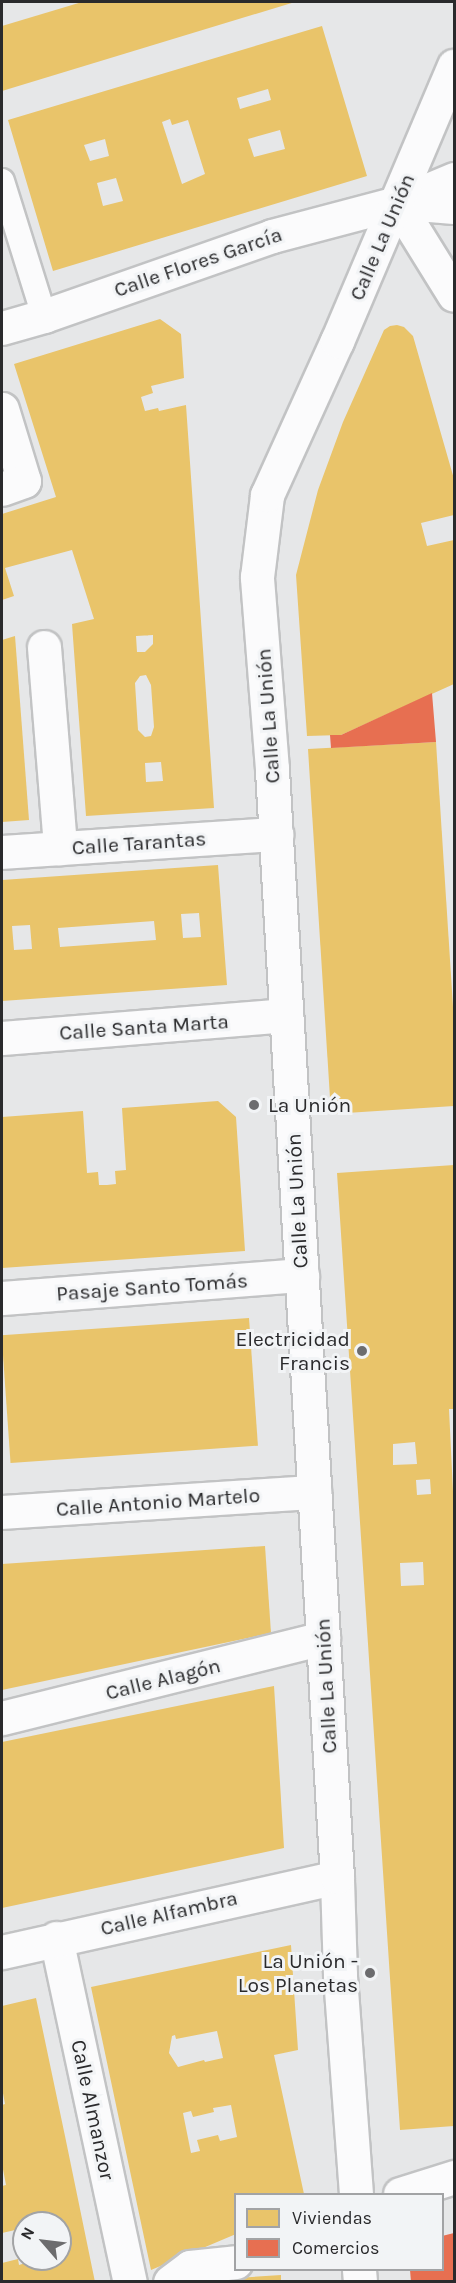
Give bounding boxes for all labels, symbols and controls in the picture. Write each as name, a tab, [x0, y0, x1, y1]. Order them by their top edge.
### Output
street label: Calle La Unión	[344, 170, 420, 304]
street label: Calle Flores García	[111, 221, 285, 303]
street label: Calle La Unión	[251, 648, 285, 784]
street label: Calle Tarantas	[71, 826, 207, 860]
street label: Calle Santa Marta	[58, 1009, 230, 1045]
place label: La Unión	[268, 1092, 351, 1118]
marker: La Unión	[245, 1096, 263, 1114]
street label: Calle La Unión	[281, 1133, 313, 1269]
street label: Pasaje Santo Tomás	[55, 1268, 249, 1306]
place label: Electricidad Francis	[235, 1326, 350, 1376]
marker: Electricidad Francis	[355, 1344, 369, 1358]
street label: Calle Antonio Martelo	[55, 1482, 261, 1522]
street label: Calle La Unión	[310, 1618, 342, 1754]
street label: Calle Alagón	[103, 1653, 223, 1705]
street label: Calle Alfambra	[98, 1885, 240, 1941]
place label: La Unión - Los Planetas	[238, 1948, 358, 1998]
marker: La Unión - Los Planetas	[363, 1966, 377, 1980]
street label: Calle Almanzor	[66, 2038, 120, 2182]
legend	[234, 2193, 444, 2271]
text: Viviendas	[292, 2207, 372, 2229]
north arrow	[12, 2211, 72, 2271]
text: N	[16, 2224, 39, 2243]
text: Comercios	[292, 2237, 379, 2259]

